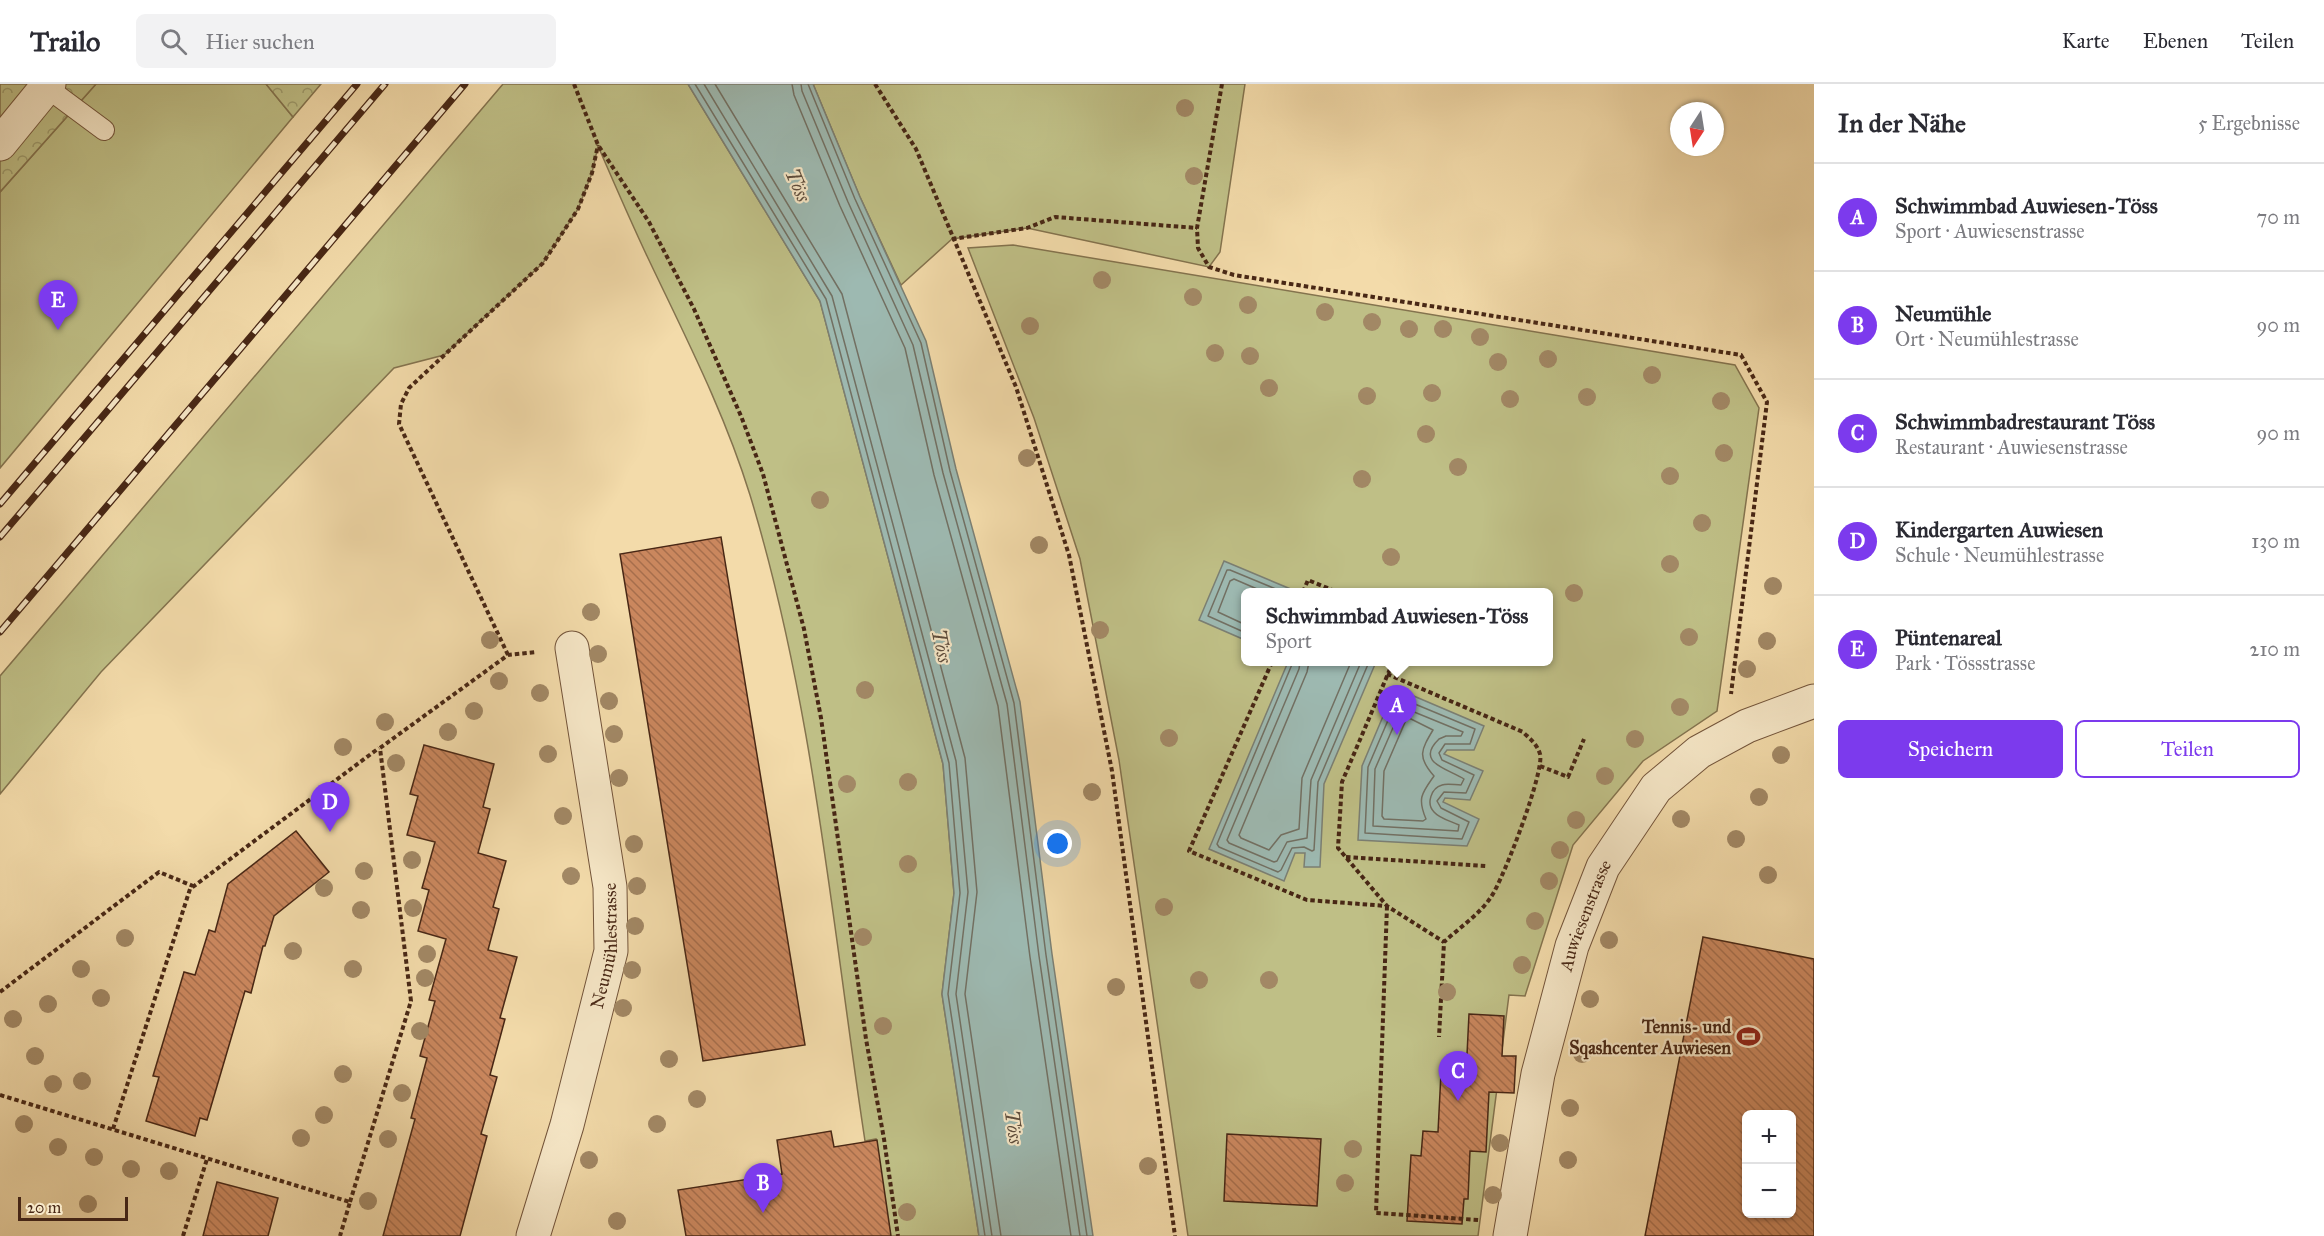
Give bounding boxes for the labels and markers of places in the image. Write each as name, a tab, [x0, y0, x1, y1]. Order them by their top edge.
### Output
pin: E	[38, 280, 78, 330]
pin: A	[1378, 686, 1416, 735]
pin: D	[310, 782, 350, 832]
place label: Tennis- und Sqashcenter Auwiesen	[1569, 1016, 1732, 1060]
sports icon: Tennis- und Sqashcenter Auwiesen	[1736, 1024, 1762, 1050]
pin: C	[1438, 1052, 1478, 1101]
pin: B	[744, 1164, 783, 1213]

